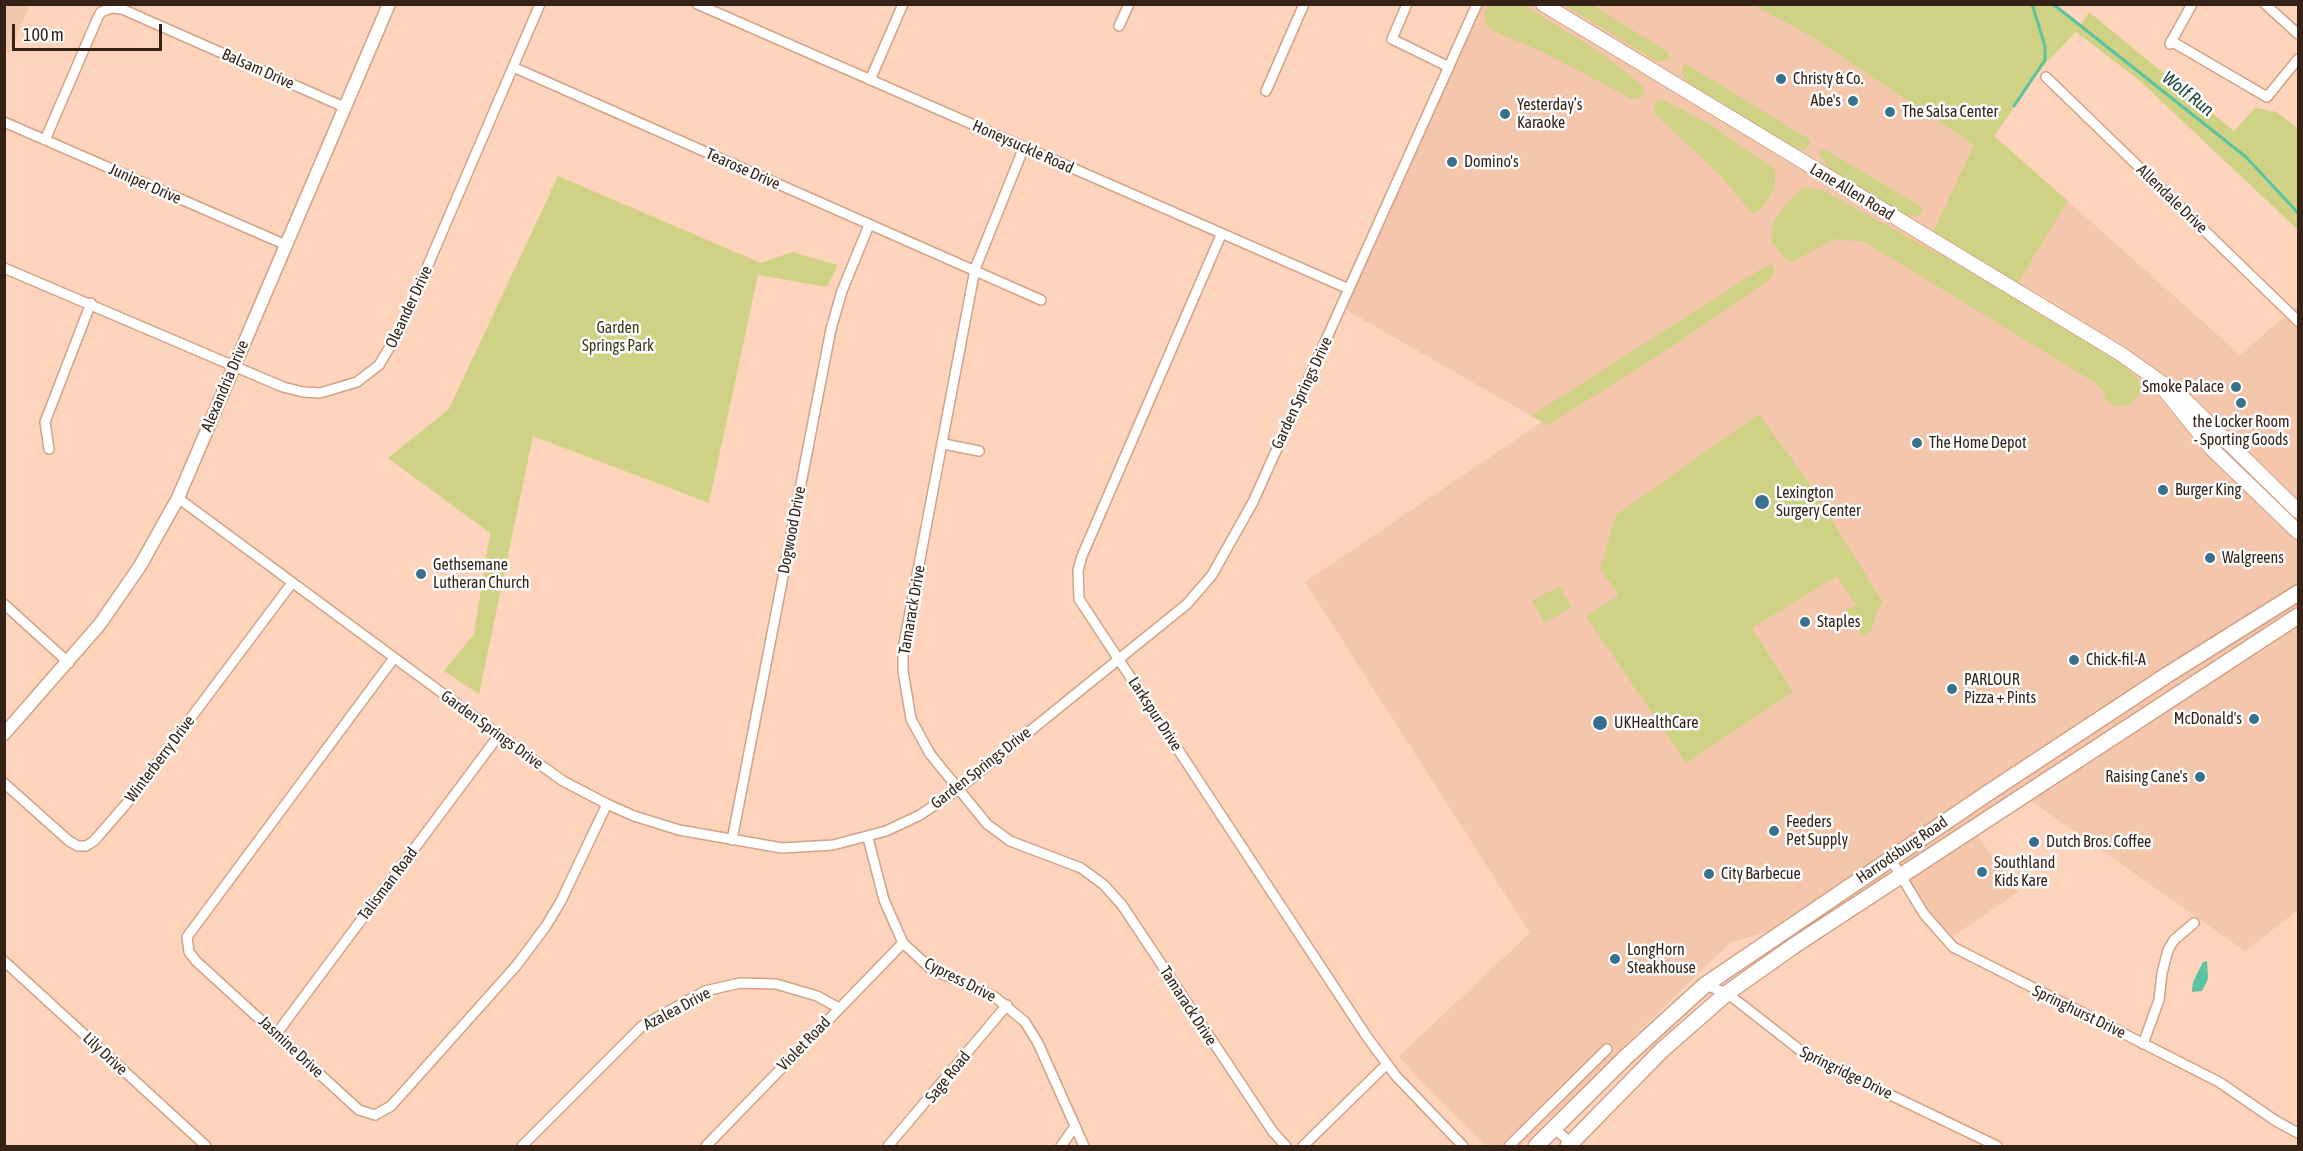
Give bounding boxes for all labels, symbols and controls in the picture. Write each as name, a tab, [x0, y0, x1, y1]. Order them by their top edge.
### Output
scale bar	[15, 12, 165, 50]
text: 100 m	[23, 24, 64, 45]
street label: Balsam Drive	[219, 45, 297, 93]
water label: Wolf Run	[2158, 67, 2218, 121]
place label: Christy & Co.	[1793, 69, 1863, 89]
marker: Christy & Co.	[1774, 72, 1788, 86]
place label: Abe's	[1811, 91, 1841, 111]
marker: Abe's	[1846, 94, 1860, 108]
place label: Yesterday’s Karaoke	[1517, 95, 1582, 133]
place label: The Salsa Center	[1902, 102, 1998, 122]
marker: The Salsa Center	[1883, 105, 1897, 119]
marker: Yesterday’s Karaoke	[1498, 107, 1512, 121]
street label: Honeysuckle Road	[969, 116, 1077, 178]
street label: Tearose Drive	[703, 144, 783, 194]
place label: Domino's	[1464, 152, 1519, 172]
marker: Domino's	[1445, 155, 1459, 169]
street label: Lane Allen Road	[1806, 159, 1898, 225]
street label: Juniper Drive	[106, 160, 184, 208]
street label: Allendale Drive	[2133, 161, 2211, 237]
street label: Oleander Drive	[382, 263, 436, 351]
park label: Garden Springs Park	[582, 318, 654, 356]
street label: Garden Springs Drive	[1268, 334, 1336, 452]
street label: Alexandria Drive	[197, 337, 253, 435]
place label: Smoke Palace	[2142, 377, 2224, 397]
marker: Smoke Palace	[2229, 380, 2243, 394]
marker: the Locker Room - Sporting Goods	[2234, 396, 2248, 410]
place label: the Locker Room - Sporting Goods	[2193, 412, 2289, 450]
place label: The Home Depot	[1929, 433, 2027, 453]
marker: The Home Depot	[1910, 436, 1924, 450]
place label: Burger King	[2175, 480, 2241, 500]
place label: Lexington Surgery Center	[1776, 483, 1861, 521]
marker: Burger King	[2156, 483, 2170, 497]
street label: Dogwood Drive	[774, 485, 810, 575]
marker: Lexington Surgery Center	[1753, 493, 1771, 511]
place label: Walgreens	[2222, 548, 2284, 568]
marker: Walgreens	[2203, 551, 2217, 565]
place label: Gethsemane Lutheran Church	[433, 555, 529, 593]
street label: Tamarack Drive	[895, 564, 929, 656]
marker: Gethsemane Lutheran Church	[414, 567, 428, 581]
place label: Staples	[1817, 612, 1860, 632]
marker: Staples	[1798, 615, 1812, 629]
place label: Chick-fil-A	[2086, 650, 2146, 670]
marker: Chick-fil-A	[2067, 653, 2081, 667]
place label: PARLOUR Pizza + Pints	[1964, 670, 2036, 708]
street label: Larkspur Drive	[1124, 673, 1186, 755]
marker: PARLOUR Pizza + Pints	[1945, 682, 1959, 696]
street label: Garden Springs Drive	[437, 686, 547, 774]
place label: McDonald's	[2174, 709, 2242, 729]
street label: Winterberry Drive	[121, 712, 199, 806]
marker: McDonald's	[2247, 712, 2261, 726]
place label: UKHealthCare	[1614, 713, 1699, 733]
marker: UKHealthCare	[1591, 714, 1609, 732]
street label: Garden Springs Drive	[927, 723, 1035, 813]
place label: Raising Cane's	[2105, 767, 2188, 787]
marker: Raising Cane's	[2193, 770, 2207, 784]
place label: Feeders Pet Supply	[1786, 812, 1848, 850]
street label: Harrodsburg Road	[1853, 812, 1951, 888]
marker: Feeders Pet Supply	[1767, 824, 1781, 838]
place label: Dutch Bros. Coffee	[2046, 832, 2151, 852]
marker: Dutch Bros. Coffee	[2027, 835, 2041, 849]
street label: Talisman Road	[354, 844, 422, 924]
place label: Southland Kids Kare	[1994, 853, 2055, 891]
place label: City Barbecue	[1721, 864, 1801, 884]
marker: Southland Kids Kare	[1975, 865, 1989, 879]
marker: City Barbecue	[1702, 867, 1716, 881]
place label: LongHorn Steakhouse	[1627, 940, 1696, 978]
marker: LongHorn Steakhouse	[1608, 952, 1622, 966]
street label: Cypress Drive	[921, 954, 999, 1006]
street label: Tamarack Drive	[1155, 963, 1221, 1049]
street label: Springhurst Drive	[2029, 981, 2129, 1043]
street label: Azalea Drive	[640, 983, 714, 1035]
street label: Jasmine Drive	[255, 1012, 327, 1082]
street label: Violet Road	[774, 1013, 834, 1075]
street label: Lily Drive	[79, 1029, 131, 1079]
street label: Springridge Drive	[1797, 1042, 1895, 1104]
street label: Sage Road	[921, 1047, 975, 1107]

